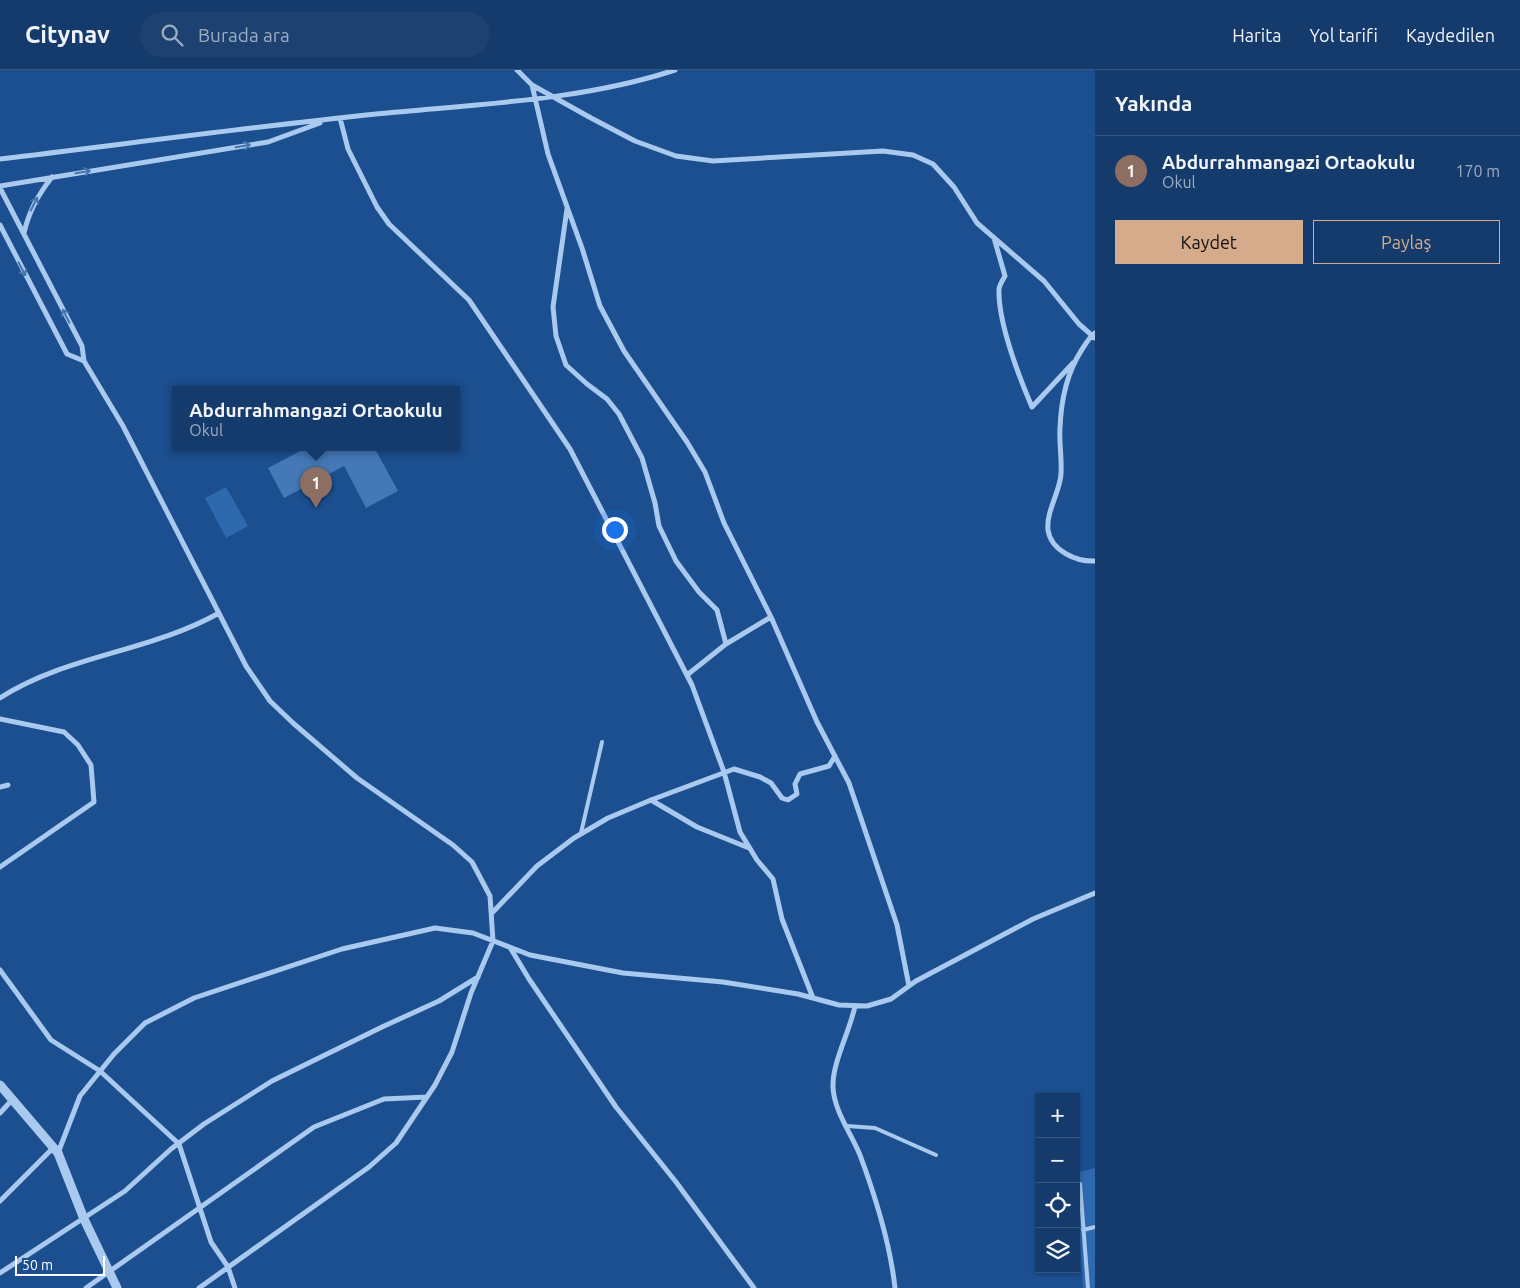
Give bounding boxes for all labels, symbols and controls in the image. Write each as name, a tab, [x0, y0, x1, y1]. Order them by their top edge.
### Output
search box	[140, 12, 490, 57]
text: Citynav	[25, 21, 110, 48]
icon: search	[158, 21, 186, 49]
text: Burada ara	[198, 24, 290, 46]
text: Harita	[1232, 25, 1281, 45]
text: Yol tarifi	[1309, 25, 1378, 45]
text: Kaydedilen	[1406, 25, 1495, 45]
text: Yakında	[1115, 91, 1192, 115]
one-way arrow	[235, 140, 251, 150]
text: Abdurrahmangazi Ortaokulu	[1162, 151, 1415, 173]
text: 1	[1126, 162, 1136, 180]
text: 170 m	[1455, 162, 1500, 180]
one-way arrow	[74, 167, 90, 177]
text: Okul	[1162, 173, 1196, 191]
one-way arrow	[29, 196, 39, 211]
button: Kaydet	[1115, 220, 1303, 264]
button: Paylaş	[1313, 220, 1500, 264]
one-way arrow	[18, 261, 27, 276]
one-way arrow	[61, 309, 70, 324]
popup	[172, 386, 460, 451]
text: Abdurrahmangazi Ortaokulu	[189, 399, 443, 421]
text: Okul	[189, 421, 223, 439]
pin: 1	[300, 467, 332, 508]
your location	[602, 517, 628, 543]
map controls	[1035, 1093, 1080, 1273]
button: +	[1035, 1093, 1080, 1138]
button: −	[1035, 1138, 1080, 1183]
button: locate	[1035, 1183, 1080, 1228]
button: layers	[1035, 1228, 1080, 1273]
scale bar	[15, 1253, 105, 1276]
text: 50 m	[22, 1257, 53, 1273]

